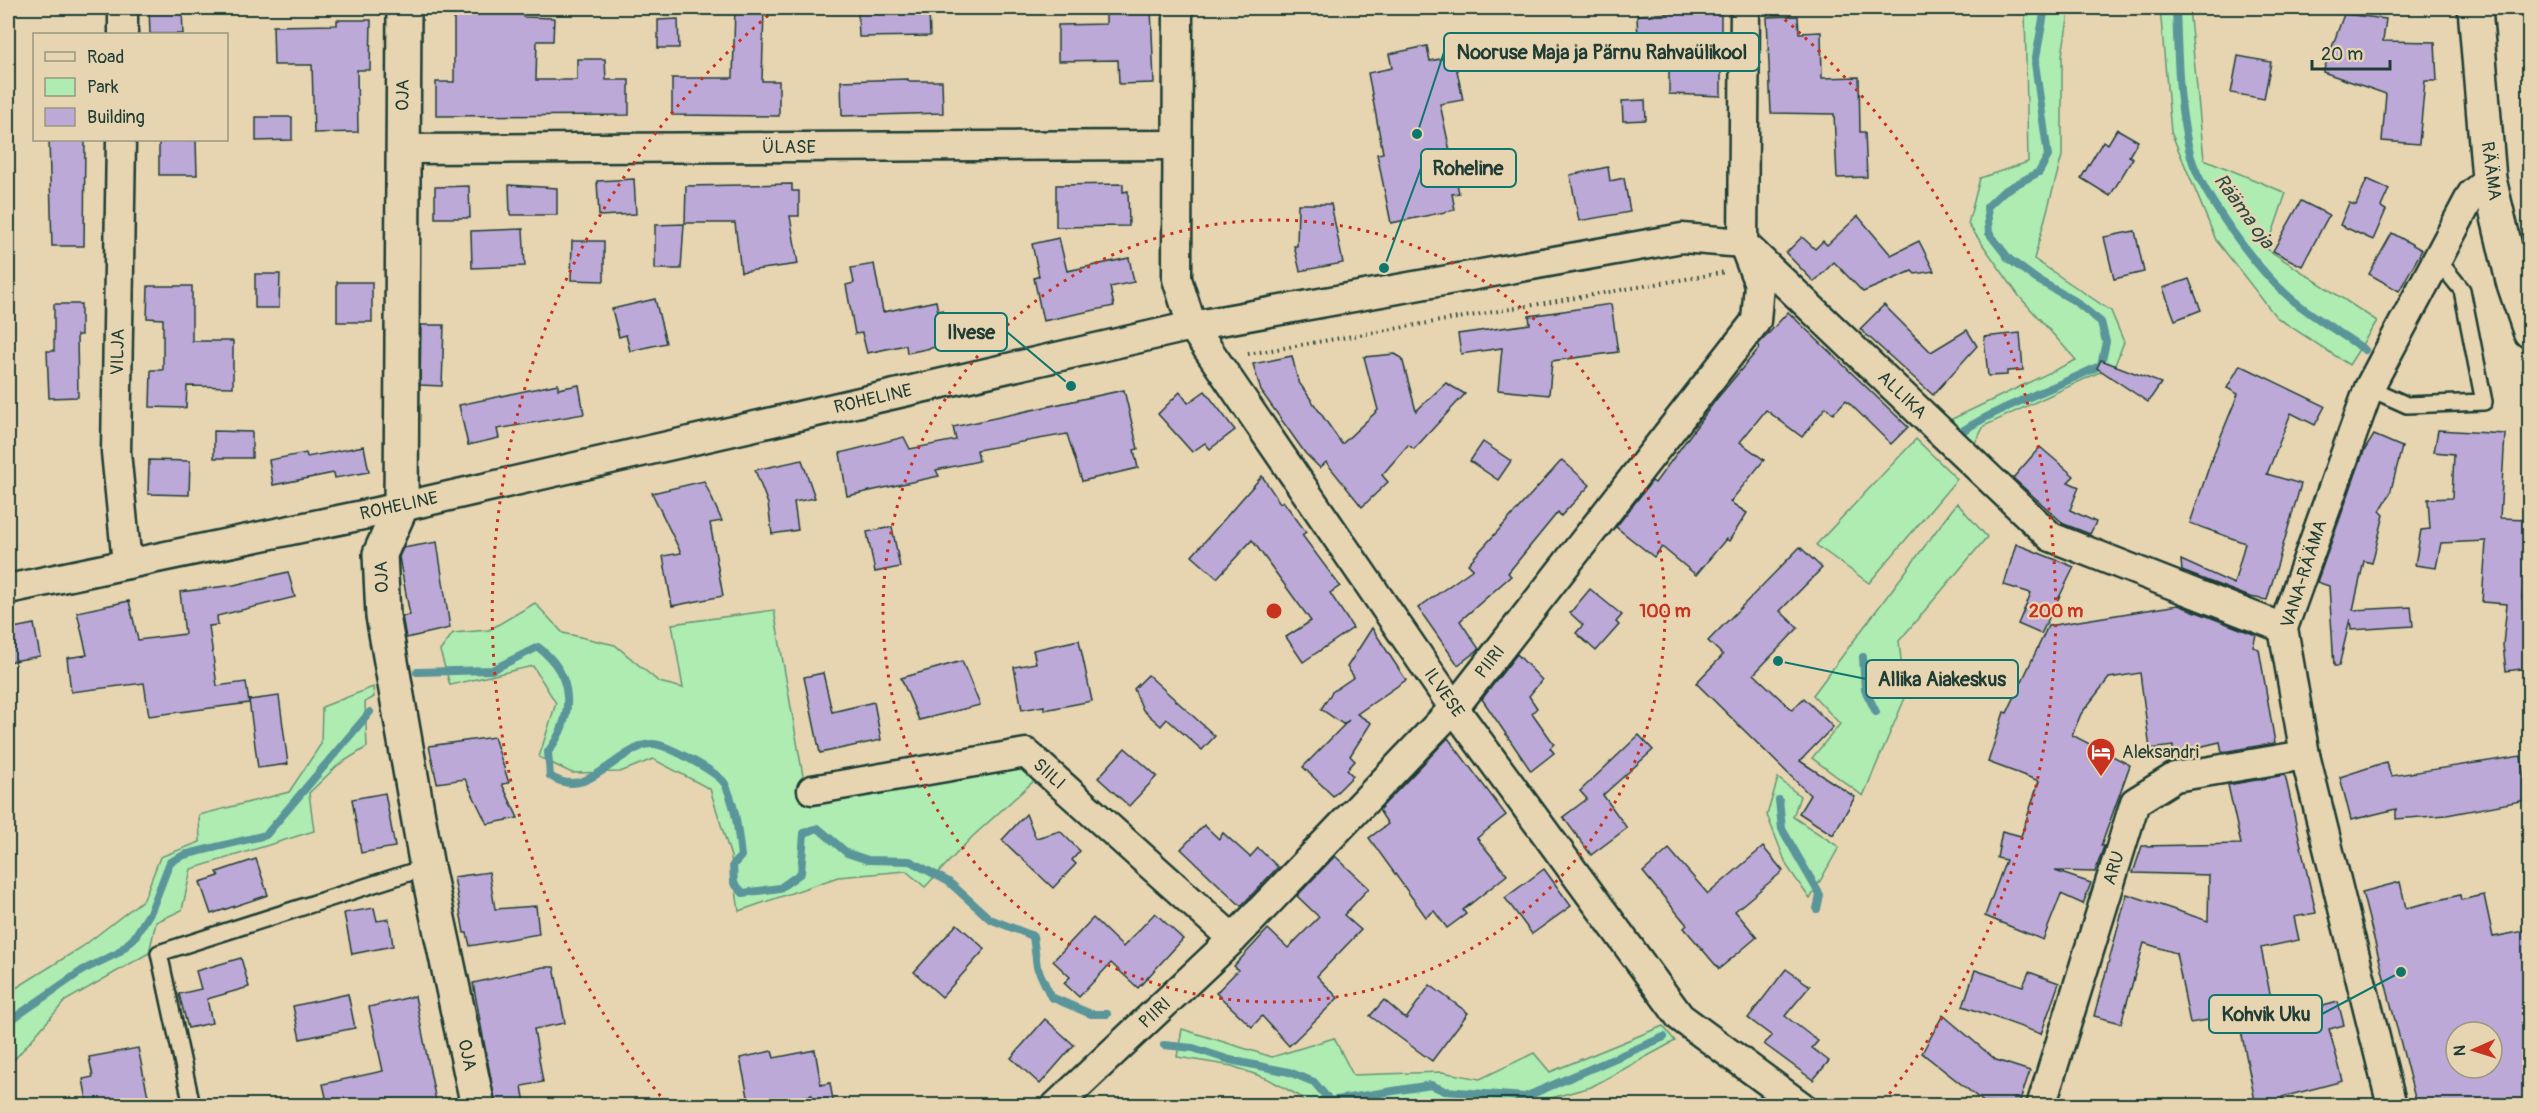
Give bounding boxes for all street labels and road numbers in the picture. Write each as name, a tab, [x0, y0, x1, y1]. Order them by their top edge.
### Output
street label: OJA	[391, 79, 415, 111]
street label: ÜLASE	[762, 136, 816, 159]
street label: RÄÄMA	[2475, 140, 2507, 202]
street label: VILJA	[106, 328, 130, 375]
street label: ALLIKA	[1873, 366, 1932, 424]
street label: ROHELINE	[832, 379, 914, 419]
street label: ROHELINE	[358, 486, 440, 526]
street label: VANA-RÄÄMA	[2276, 517, 2332, 631]
street label: OJA	[370, 560, 394, 593]
street label: PIIRI	[1470, 641, 1510, 683]
street label: ILVESE	[1419, 664, 1469, 722]
street label: SIILI	[1028, 753, 1070, 795]
street label: ARU	[2098, 848, 2130, 888]
street label: PIIRI	[1134, 992, 1176, 1034]
street label: OJA	[452, 1037, 482, 1073]

